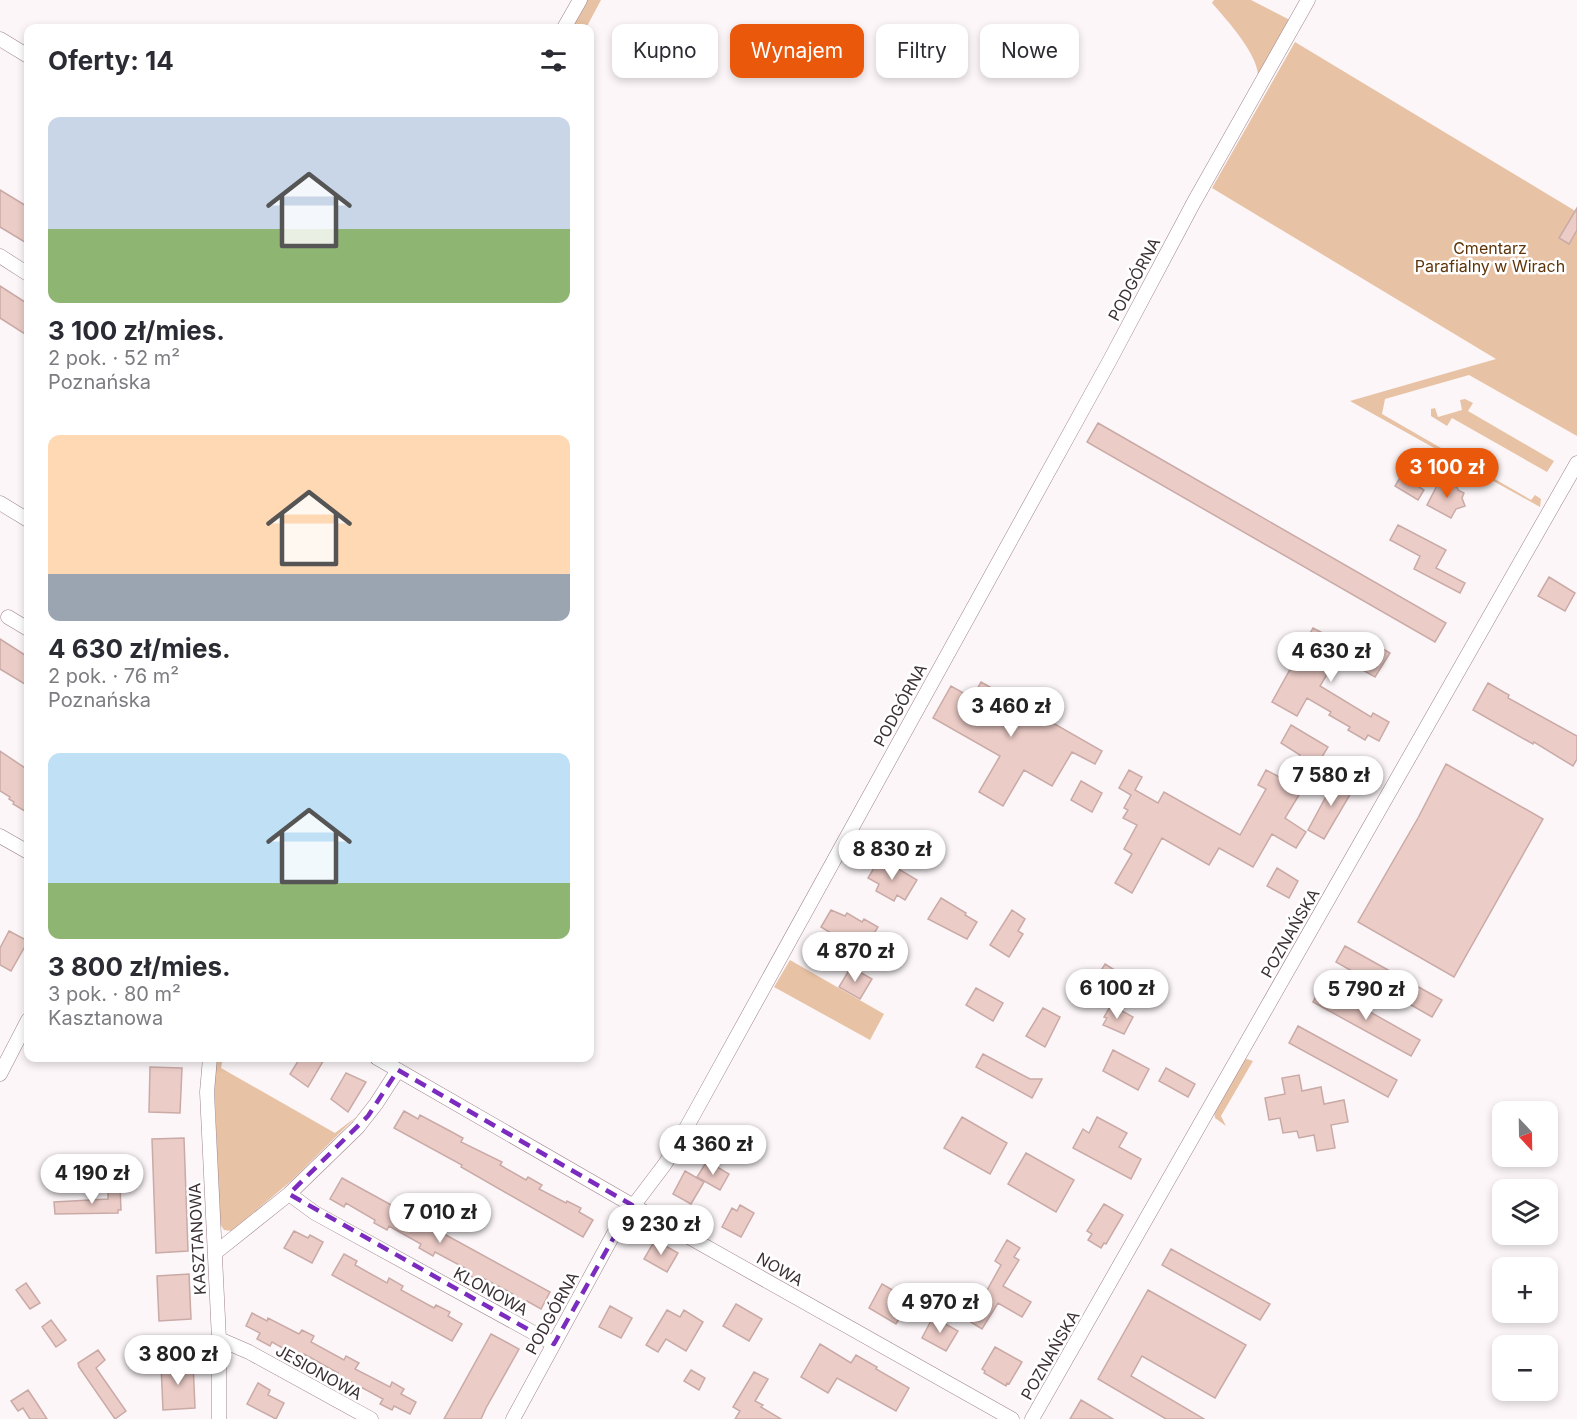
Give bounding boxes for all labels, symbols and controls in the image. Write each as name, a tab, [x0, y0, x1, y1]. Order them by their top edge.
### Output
chip: Kupno	[612, 24, 718, 78]
chip: Wynajem	[730, 24, 864, 78]
chip: Filtry	[876, 24, 968, 78]
chip: Nowe	[980, 24, 1079, 78]
icon: filters	[537, 44, 570, 77]
text: Oferty: 14	[48, 45, 174, 76]
icon: home	[255, 156, 363, 264]
street label: PODGÓRNA	[1104, 234, 1164, 324]
park label: Cmentarz Parafialny w Wirach	[1415, 238, 1565, 276]
text: 3 100 zł/mies.	[48, 315, 225, 346]
text: 2 pok. · 52 m²	[48, 346, 180, 370]
text: Poznańska	[48, 370, 151, 394]
pin: 3 100 zł	[1385, 448, 1509, 499]
text: 3 100 zł	[1410, 455, 1484, 479]
icon: home	[255, 474, 363, 582]
pin: 4 630 zł	[1269, 632, 1393, 683]
text: 4 630 zł/mies.	[48, 633, 231, 664]
text: 4 630 zł	[1291, 639, 1371, 663]
street label: PODGÓRNA	[869, 660, 931, 750]
text: 2 pok. · 76 m²	[48, 664, 179, 688]
pin: 3 460 zł	[949, 687, 1073, 738]
text: Poznańska	[48, 688, 151, 712]
text: 3 460 zł	[971, 694, 1051, 718]
pin: 7 580 zł	[1269, 756, 1393, 807]
text: 7 580 zł	[1292, 763, 1370, 787]
icon: home	[255, 792, 363, 900]
pin: 8 830 zł	[830, 830, 954, 881]
text: 8 830 zł	[853, 837, 931, 861]
street label: POZNAŃSKA	[1256, 885, 1324, 981]
pin: 4 870 zł	[793, 932, 917, 983]
text: 4 870 zł	[816, 939, 894, 963]
text: 3 800 zł/mies.	[48, 951, 231, 982]
pin: 6 100 zł	[1055, 969, 1179, 1020]
pin: 5 790 zł	[1304, 970, 1428, 1021]
text: 6 100 zł	[1080, 976, 1154, 1000]
text: 5 790 zł	[1327, 977, 1405, 1001]
text: 3 pok. · 80 m²	[48, 982, 181, 1006]
text: Kasztanowa	[48, 1006, 163, 1030]
north arrow	[1492, 1101, 1558, 1167]
map controls	[1492, 1101, 1558, 1401]
pin: 4 360 zł	[651, 1125, 775, 1176]
text: 4 360 zł	[673, 1132, 753, 1156]
pin: 4 190 zł	[30, 1154, 154, 1205]
text: 4 190 zł	[55, 1161, 129, 1185]
button: layers	[1492, 1179, 1558, 1245]
street label: KASZTANOWA	[184, 1182, 210, 1296]
pin: 7 010 zł	[378, 1193, 502, 1244]
text: 7 010 zł	[403, 1200, 477, 1224]
pin: 9 230 zł	[599, 1205, 723, 1256]
text: 9 230 zł	[622, 1212, 700, 1236]
street label: NOWA	[753, 1248, 807, 1290]
button: +	[1492, 1257, 1558, 1323]
street label: KLONOWA	[450, 1262, 532, 1320]
street label: PODGÓRNA	[521, 1268, 583, 1358]
pin: 4 970 zł	[878, 1283, 1002, 1334]
text: 4 970 zł	[901, 1290, 979, 1314]
street label: POZNAŃSKA	[1016, 1307, 1084, 1403]
pin: 3 800 zł	[116, 1335, 240, 1386]
button: −	[1492, 1335, 1558, 1401]
street label: JESIONOWA	[272, 1340, 366, 1404]
text: 3 800 zł	[138, 1342, 218, 1366]

